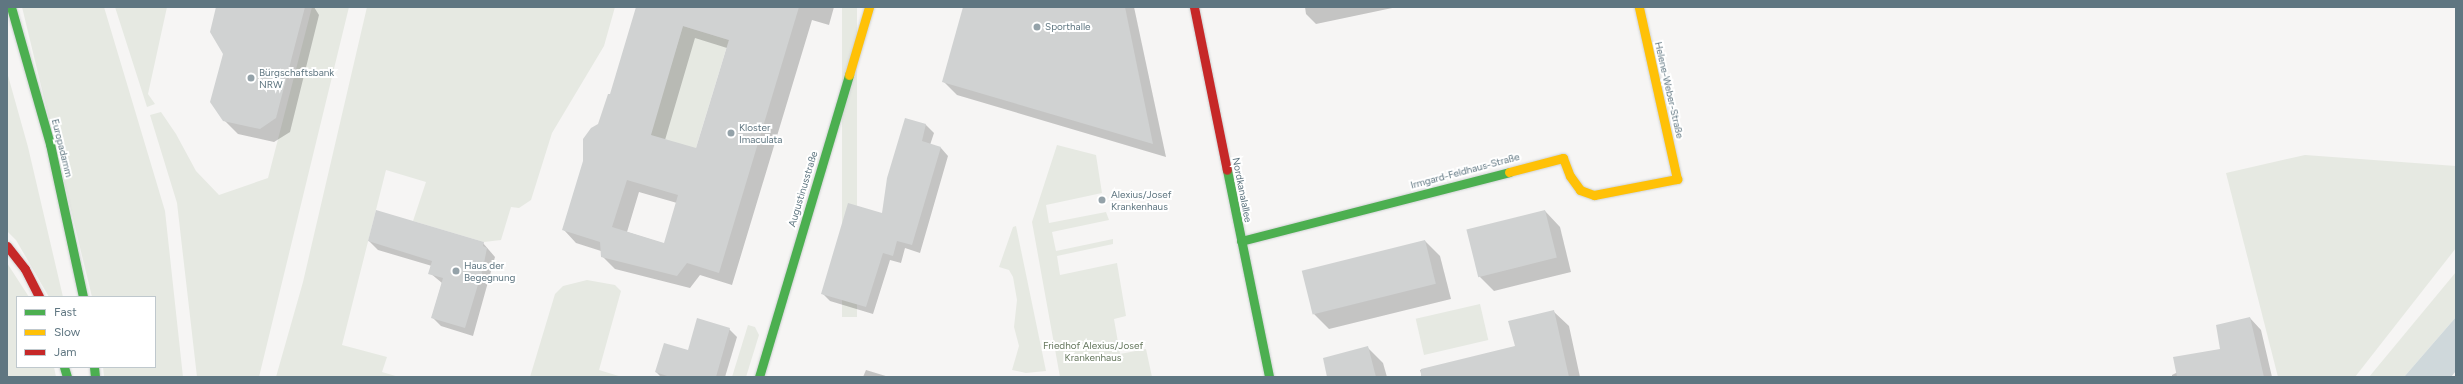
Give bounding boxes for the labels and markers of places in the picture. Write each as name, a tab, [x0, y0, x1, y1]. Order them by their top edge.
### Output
place label: Sporthalle	[1045, 21, 1091, 33]
marker: Sporthalle	[1032, 22, 1042, 32]
place label: Bürgschaftsbank NRW	[259, 66, 334, 90]
marker: Bürgschaftsbank NRW	[246, 73, 256, 83]
place label: Kloster Imaculata	[739, 121, 782, 144]
marker: Kloster Imaculata	[726, 128, 736, 138]
place label: Alexius/Josef Krankenhaus	[1111, 188, 1171, 212]
marker: Alexius/Josef Krankenhaus	[1096, 194, 1108, 206]
place label: Haus der Begegnung	[464, 259, 515, 282]
marker: Haus der Begegnung	[451, 266, 461, 276]

